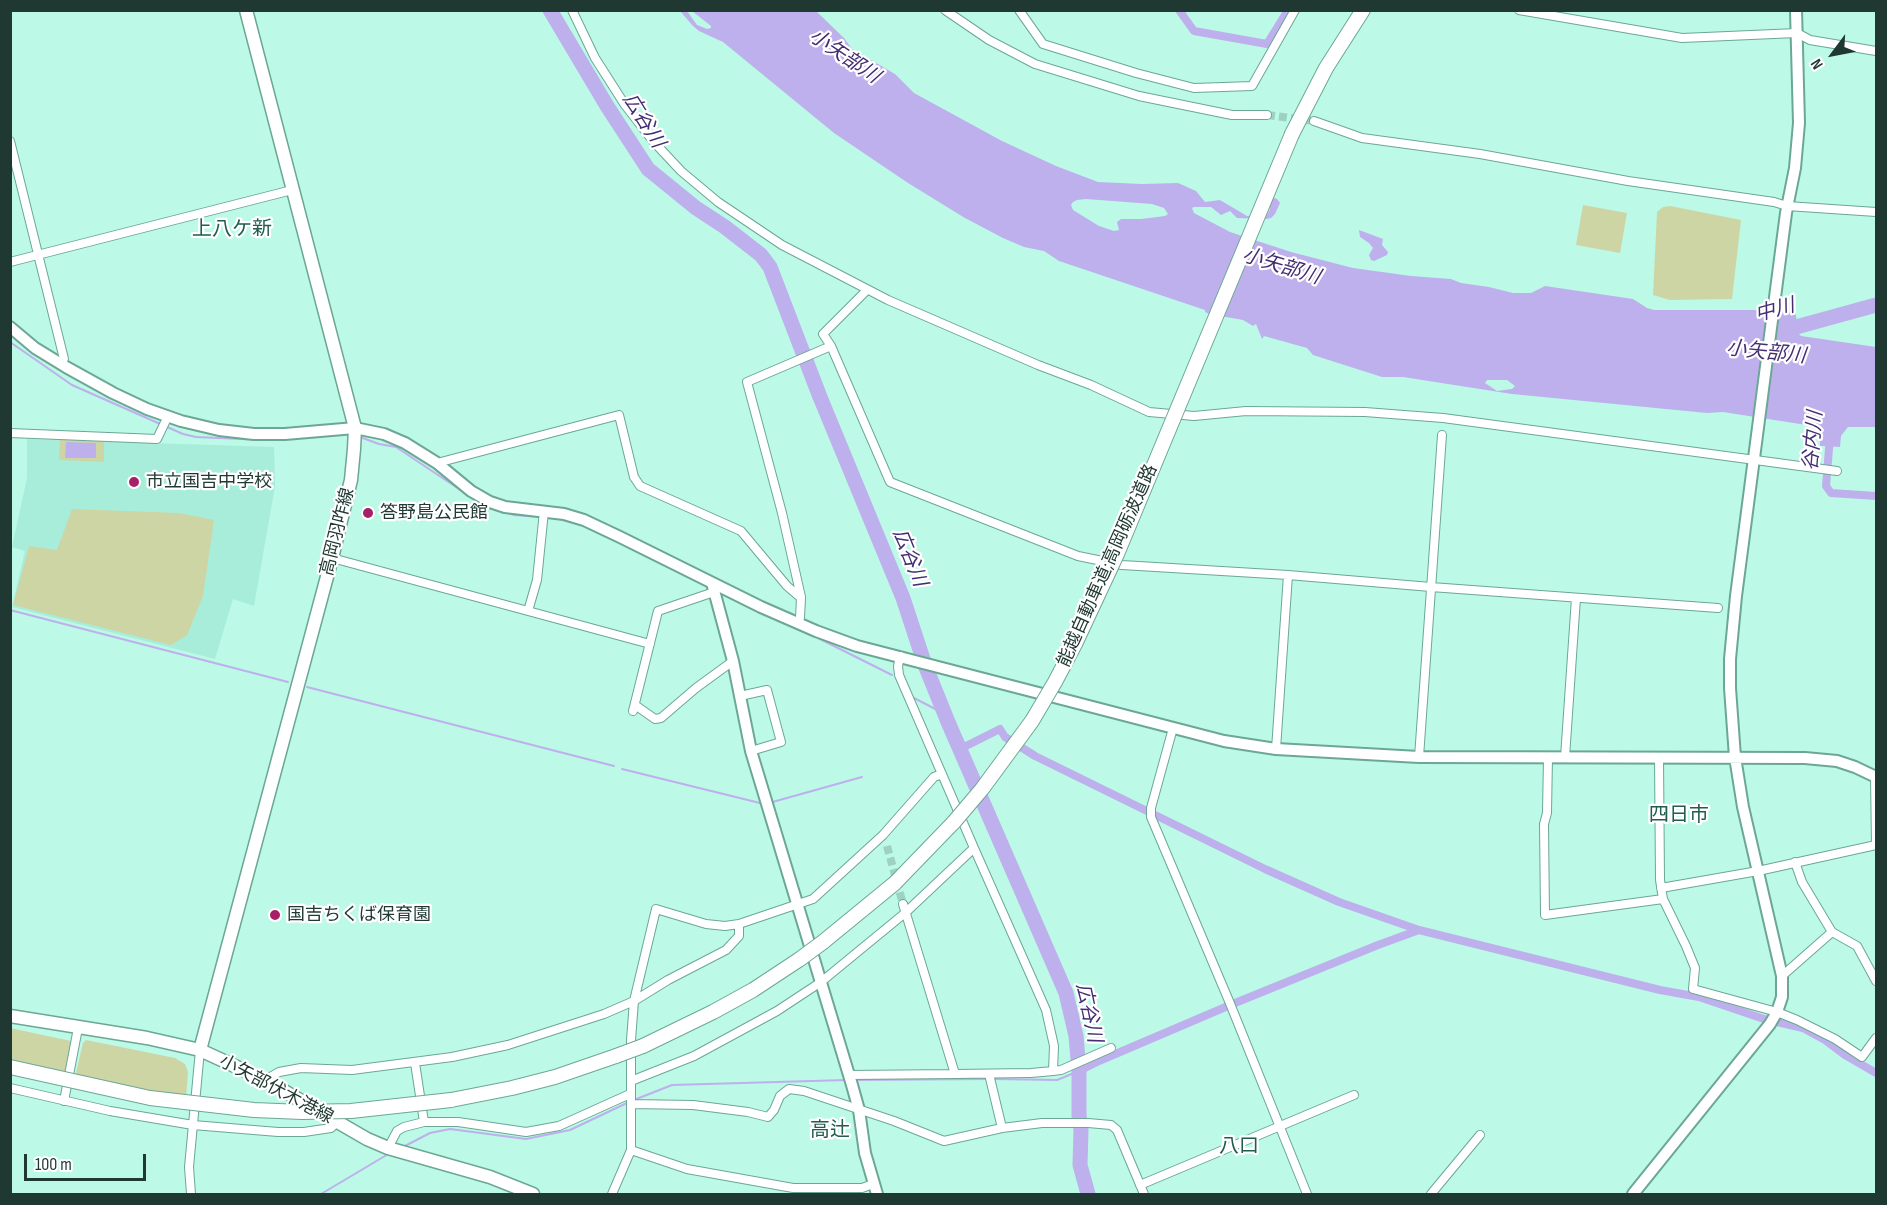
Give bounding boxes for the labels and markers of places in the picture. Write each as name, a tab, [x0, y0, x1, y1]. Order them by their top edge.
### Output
place label: 市立国吉中学校	[146, 471, 272, 493]
marker: 市立国吉中学校	[127, 475, 141, 489]
place label: 答野島公民館	[380, 502, 488, 524]
marker: 答野島公民館	[361, 506, 375, 520]
place label: 国吉ちくば保育園	[287, 904, 431, 926]
marker: 国吉ちくば保育園	[268, 908, 282, 922]

